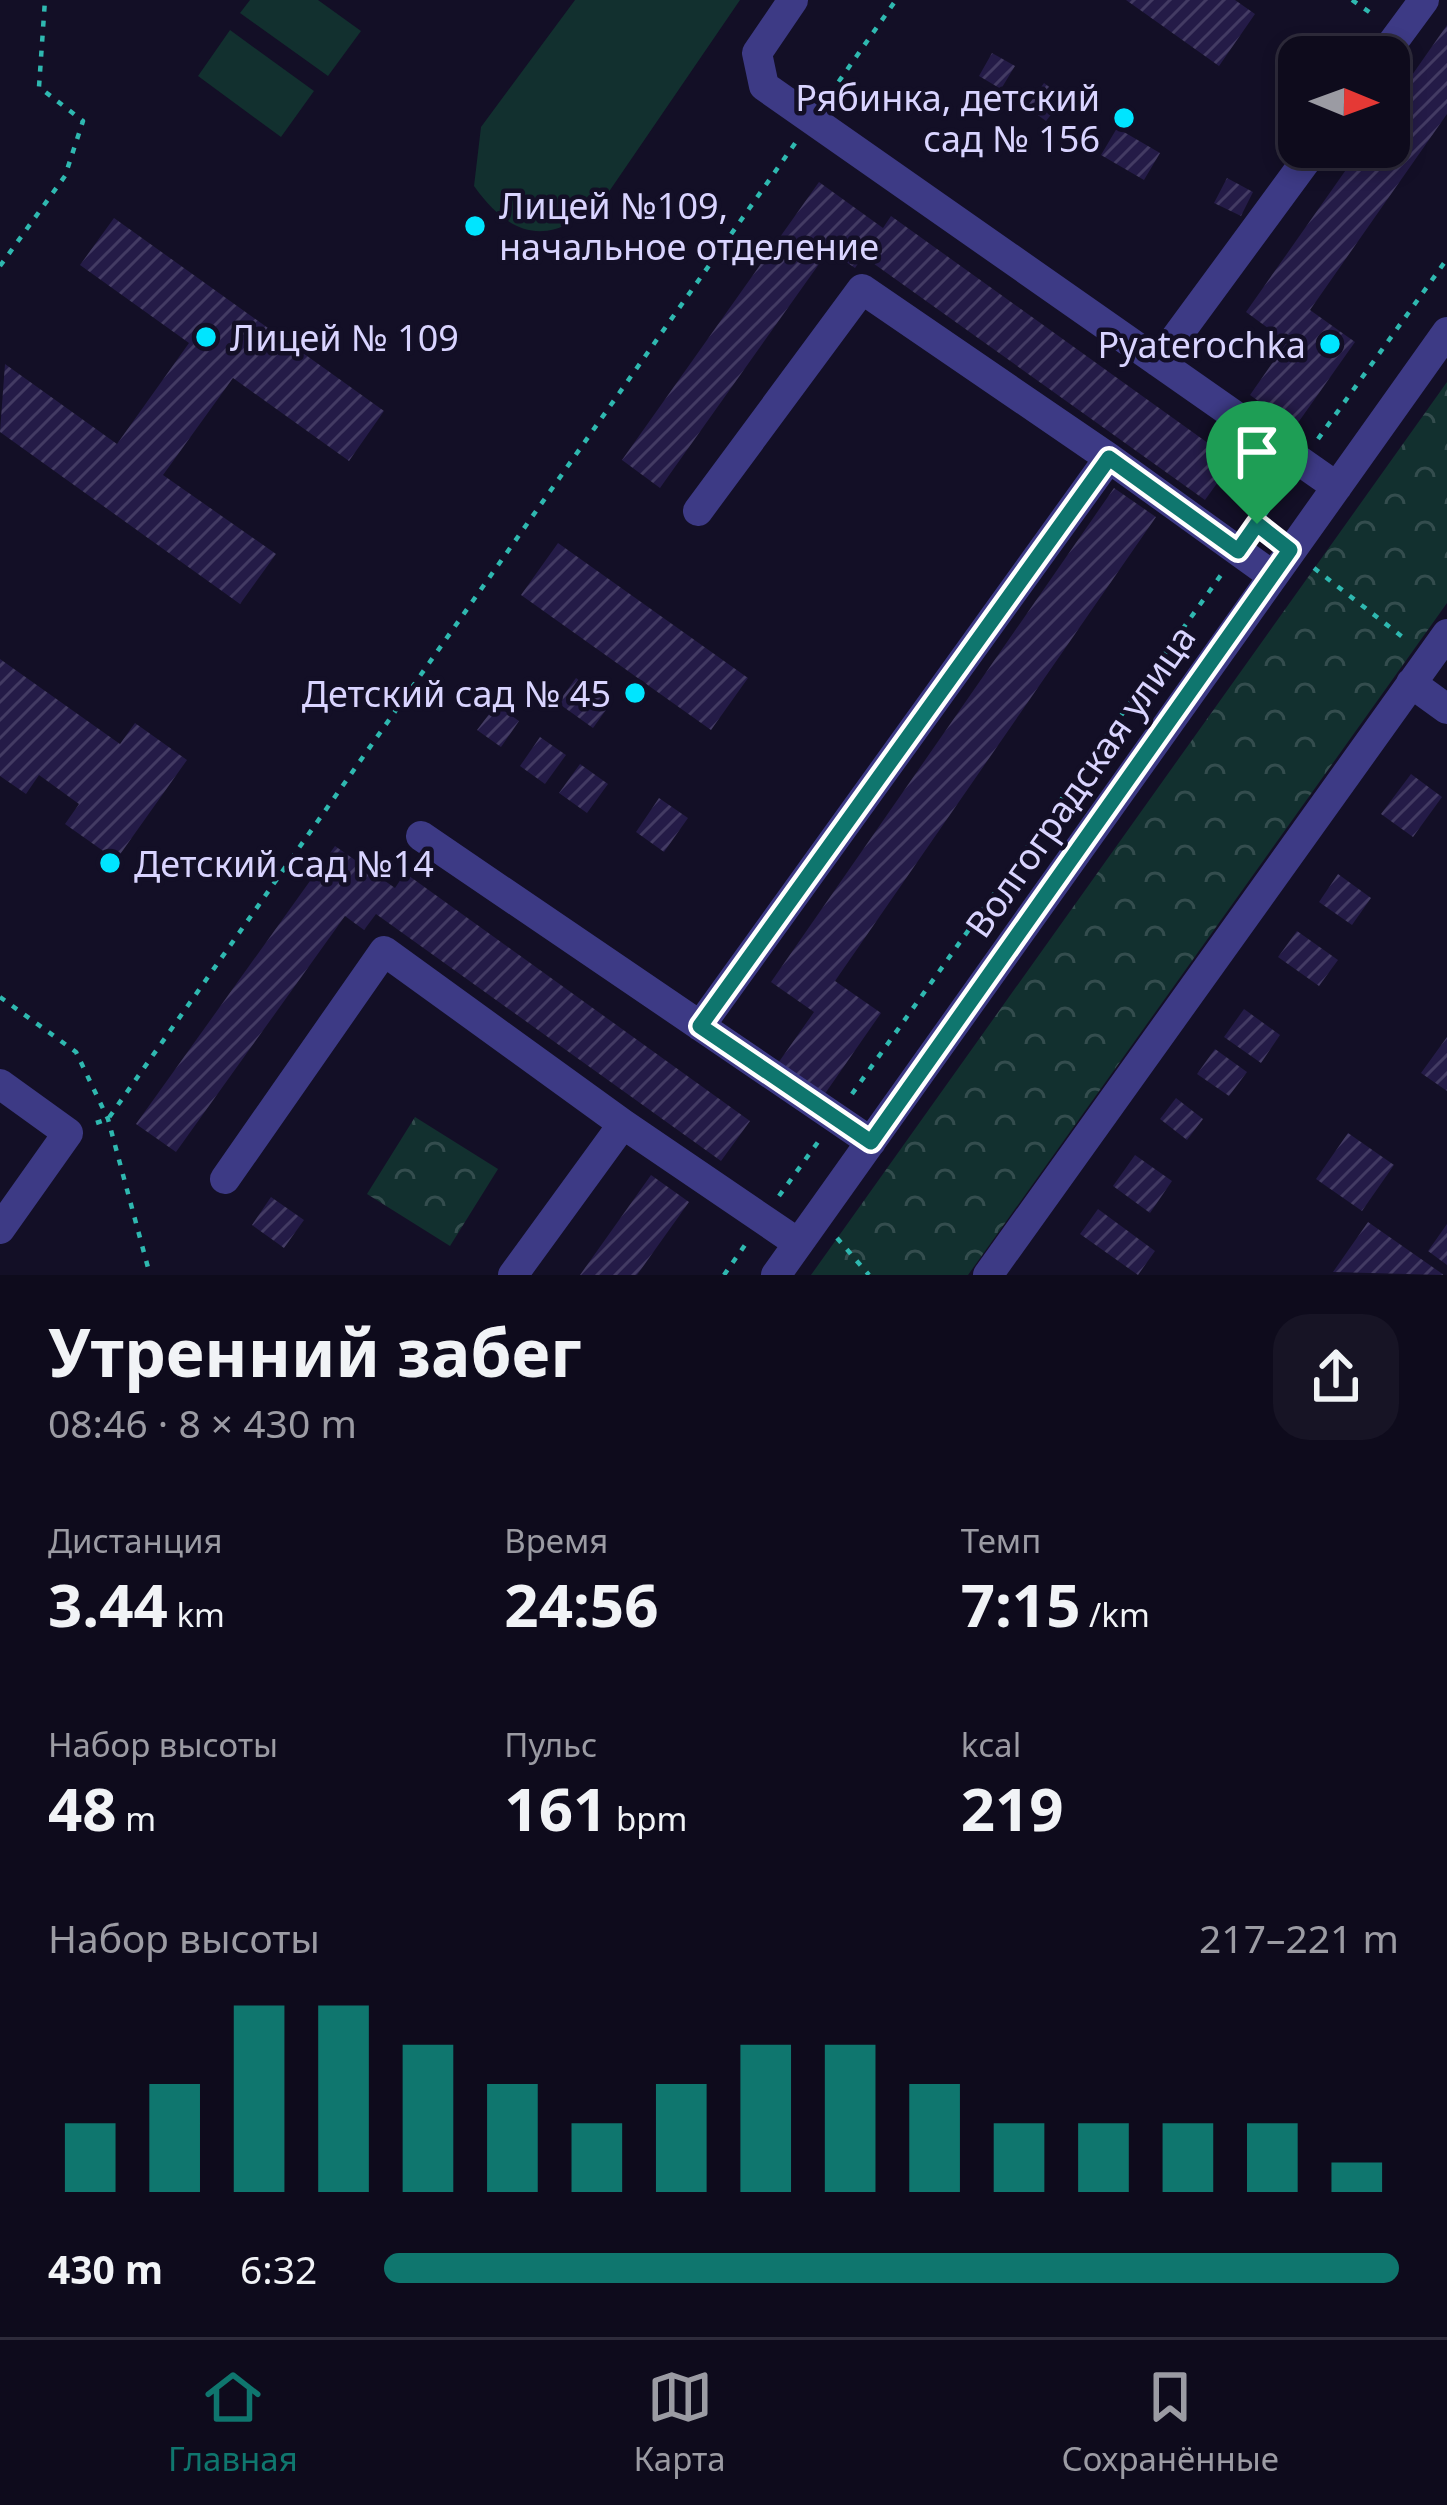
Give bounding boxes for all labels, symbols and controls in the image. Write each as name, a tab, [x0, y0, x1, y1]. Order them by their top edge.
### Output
north arrow	[1278, 36, 1410, 168]
map controls	[1278, 36, 1410, 168]
place label: Рябинка, детский сад № 156	[795, 73, 1100, 163]
marker: Рябинка, детский сад № 156	[1111, 105, 1137, 131]
place label: Лицей №109, начальное отделение	[499, 181, 879, 271]
marker: Лицей №109, начальное отделение	[462, 213, 488, 239]
place label: Лицей № 109	[230, 313, 459, 362]
place label: Pyaterochka	[1097, 320, 1306, 369]
marker: Лицей № 109	[193, 324, 219, 350]
marker: Pyaterochka	[1317, 331, 1343, 357]
pin	[1206, 401, 1308, 524]
icon: arrive	[1224, 419, 1290, 485]
street label: Волгоградская улица	[954, 615, 1206, 947]
place label: Детский сад № 45	[302, 669, 611, 718]
marker: Детский сад № 45	[622, 680, 648, 706]
place label: Детский сад №14	[134, 839, 434, 888]
marker: Детский сад №14	[97, 850, 123, 876]
text: Утренний забег	[48, 1306, 581, 1396]
button: share	[1273, 1314, 1399, 1440]
text: 08:46 · 8 × 430 m	[48, 1396, 357, 1449]
text: Дистанция	[48, 1518, 223, 1563]
text: Время	[504, 1518, 608, 1563]
text: Темп	[961, 1518, 1041, 1563]
text: 3.44	[48, 1563, 168, 1645]
text: 24:56	[504, 1563, 658, 1645]
text: 7:15	[961, 1563, 1080, 1645]
text: km	[168, 1592, 225, 1637]
text: /km	[1080, 1592, 1150, 1637]
text: Набор высоты	[48, 1722, 278, 1767]
text: Пульс	[504, 1722, 597, 1767]
text: kcal	[961, 1722, 1021, 1767]
text: 48	[48, 1767, 117, 1849]
text: 161	[504, 1767, 607, 1849]
text: 219	[961, 1767, 1064, 1849]
text: m	[117, 1796, 156, 1841]
text: bpm	[607, 1796, 687, 1841]
text: Набор высоты	[48, 1911, 320, 1964]
text: 217–221 m	[1199, 1911, 1399, 1964]
text: 430 m	[48, 2242, 163, 2295]
text: 6:32	[240, 2242, 317, 2295]
tab: Главная	[168, 2364, 298, 2481]
tab: Карта	[634, 2364, 726, 2481]
tab: Сохранённые	[1062, 2364, 1279, 2481]

